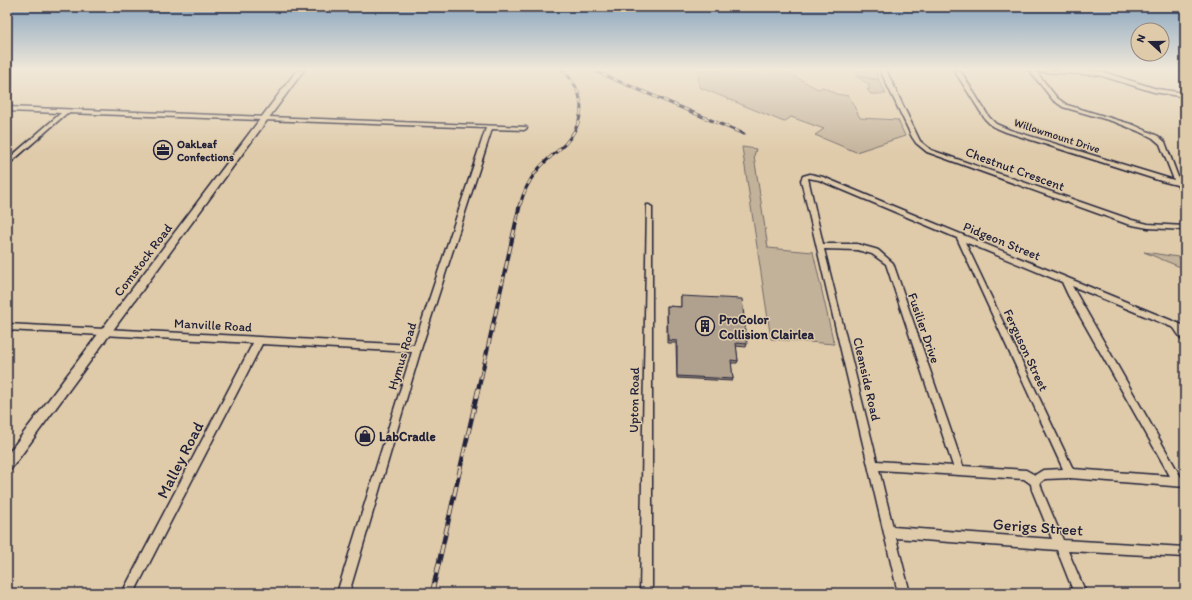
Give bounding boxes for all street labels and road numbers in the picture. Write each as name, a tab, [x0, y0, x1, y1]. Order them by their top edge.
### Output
street label: Willowmount Drive	[1012, 116, 1102, 156]
street label: Chestnut Crescent	[963, 144, 1067, 194]
street label: Pidgeon Street	[961, 219, 1043, 263]
street label: Comstock Road	[111, 221, 175, 299]
street label: Fusilier Drive	[905, 291, 943, 365]
street label: Ferguson Street	[1000, 307, 1052, 393]
street label: Manville Road	[174, 315, 252, 335]
street label: Hymus Road	[385, 320, 419, 392]
street label: Cleanside Road	[850, 336, 884, 422]
street label: Upton Road	[626, 367, 642, 433]
street label: Malley Road	[153, 418, 208, 502]
street label: Gerigs Street	[992, 514, 1084, 540]

